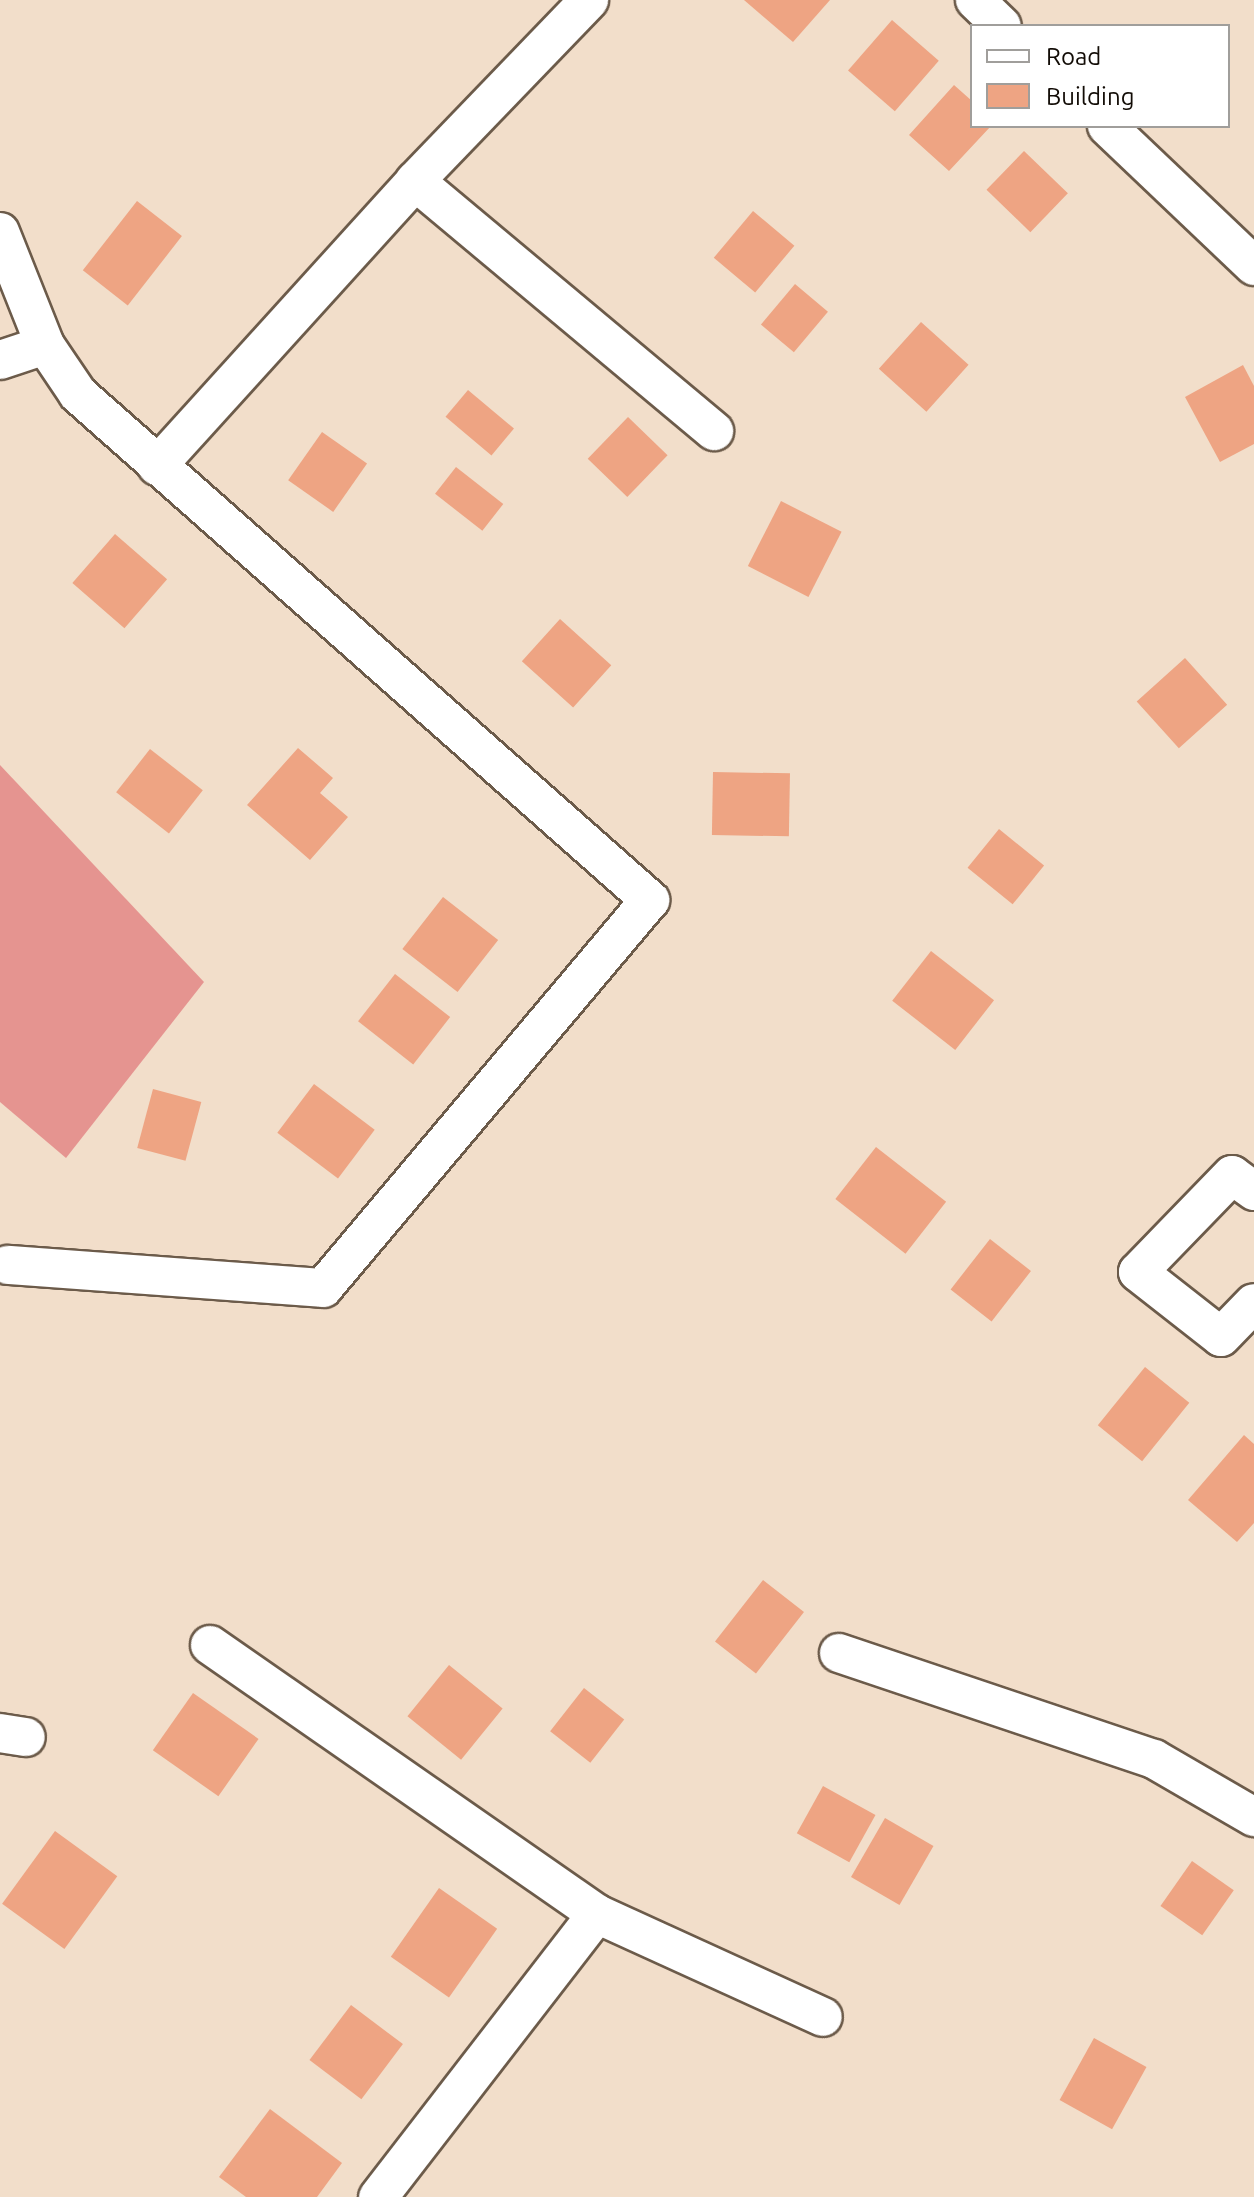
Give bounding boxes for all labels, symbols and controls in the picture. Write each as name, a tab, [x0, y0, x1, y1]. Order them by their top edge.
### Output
legend	[970, 24, 1230, 128]
text: Road	[1046, 43, 1101, 70]
text: Building	[1046, 83, 1134, 110]

